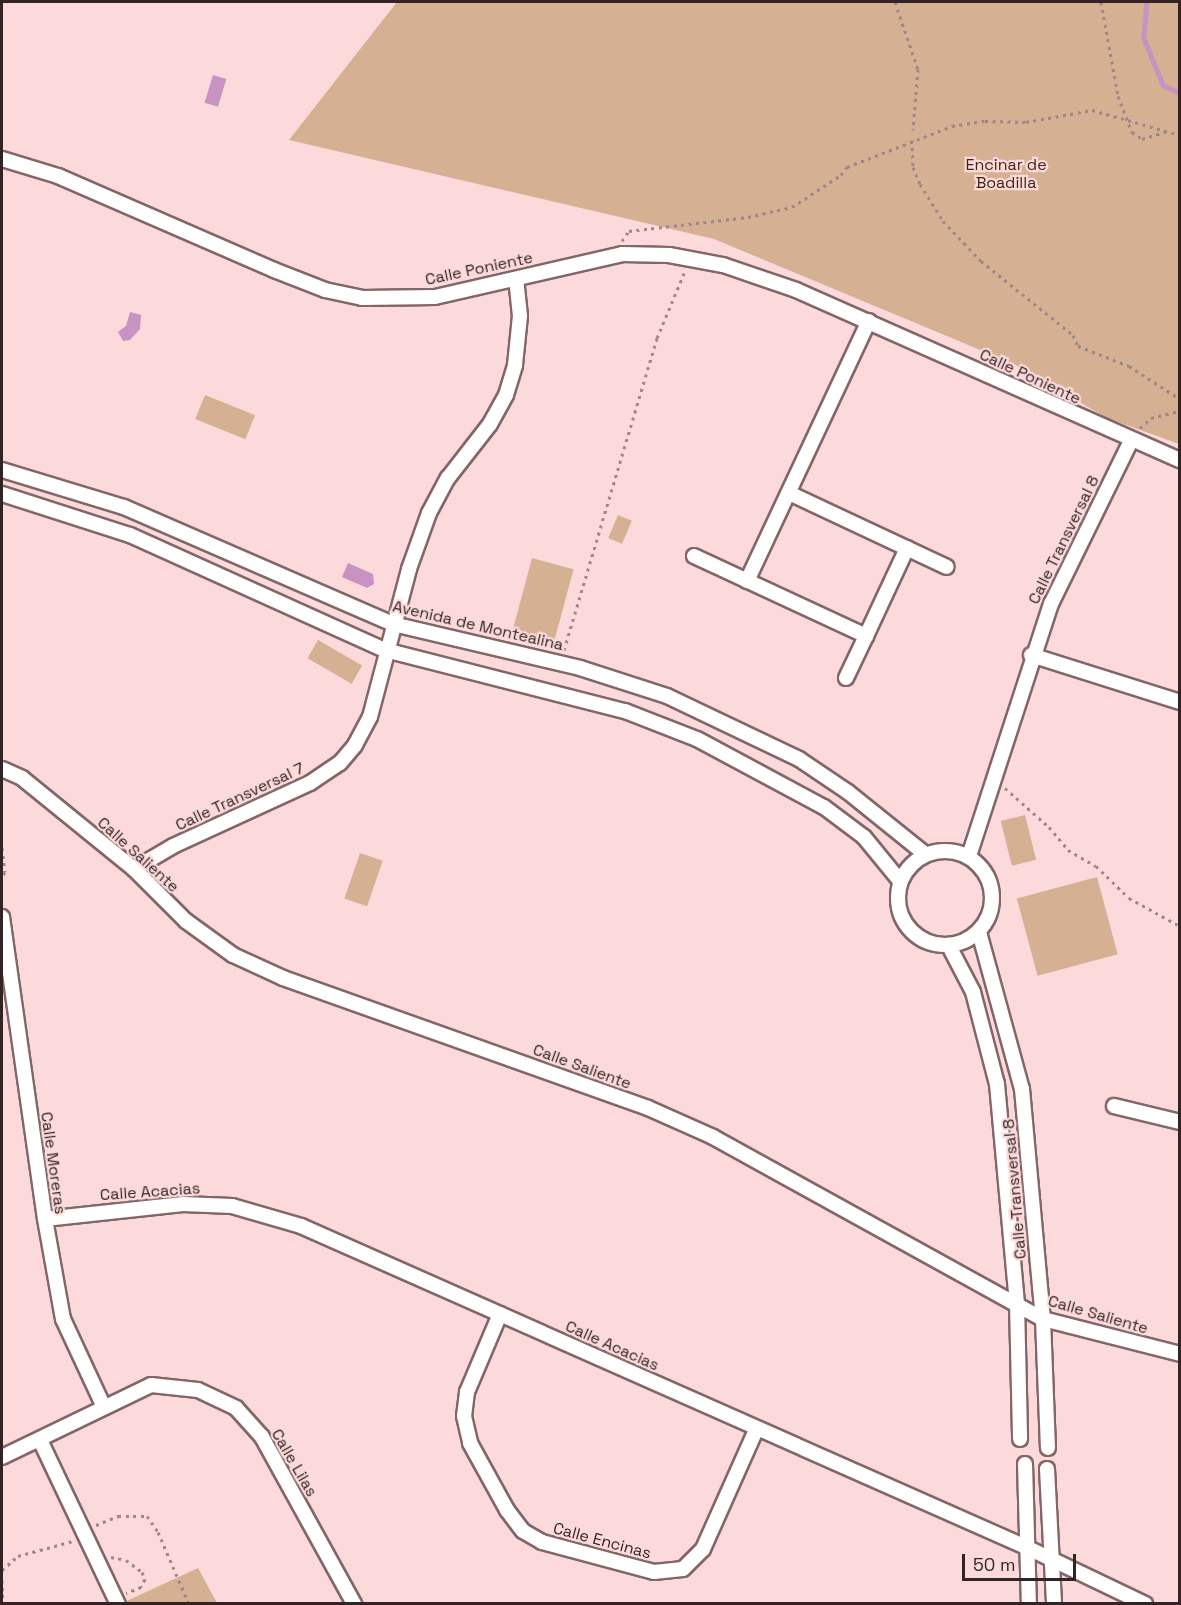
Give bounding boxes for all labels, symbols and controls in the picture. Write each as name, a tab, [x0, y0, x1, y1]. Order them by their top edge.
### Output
park label: Encinar de Boadilla	[965, 155, 1047, 193]
street label: Calle Poniente	[423, 248, 535, 290]
street label: Calle Poniente	[976, 345, 1084, 409]
street label: Calle Transversal 8	[1024, 472, 1104, 608]
street label: Avenida de Montealina	[391, 597, 565, 655]
street label: Calle Transversal 7	[172, 759, 308, 835]
street label: Calle Saliente	[93, 813, 183, 897]
street label: Calle Saliente	[530, 1040, 634, 1094]
street label: Calle Moreras	[36, 1111, 70, 1215]
street label: Calle Transversal 8	[999, 1118, 1031, 1260]
street label: Calle Acacias	[99, 1179, 201, 1205]
street label: Calle Saliente	[1046, 1292, 1150, 1338]
street label: Calle Acacias	[562, 1317, 662, 1375]
street label: Calle Lilas	[267, 1426, 321, 1500]
street label: Calle Encinas	[551, 1519, 653, 1563]
scale bar	[965, 1542, 1079, 1580]
text: 50 m	[973, 1553, 1015, 1576]

